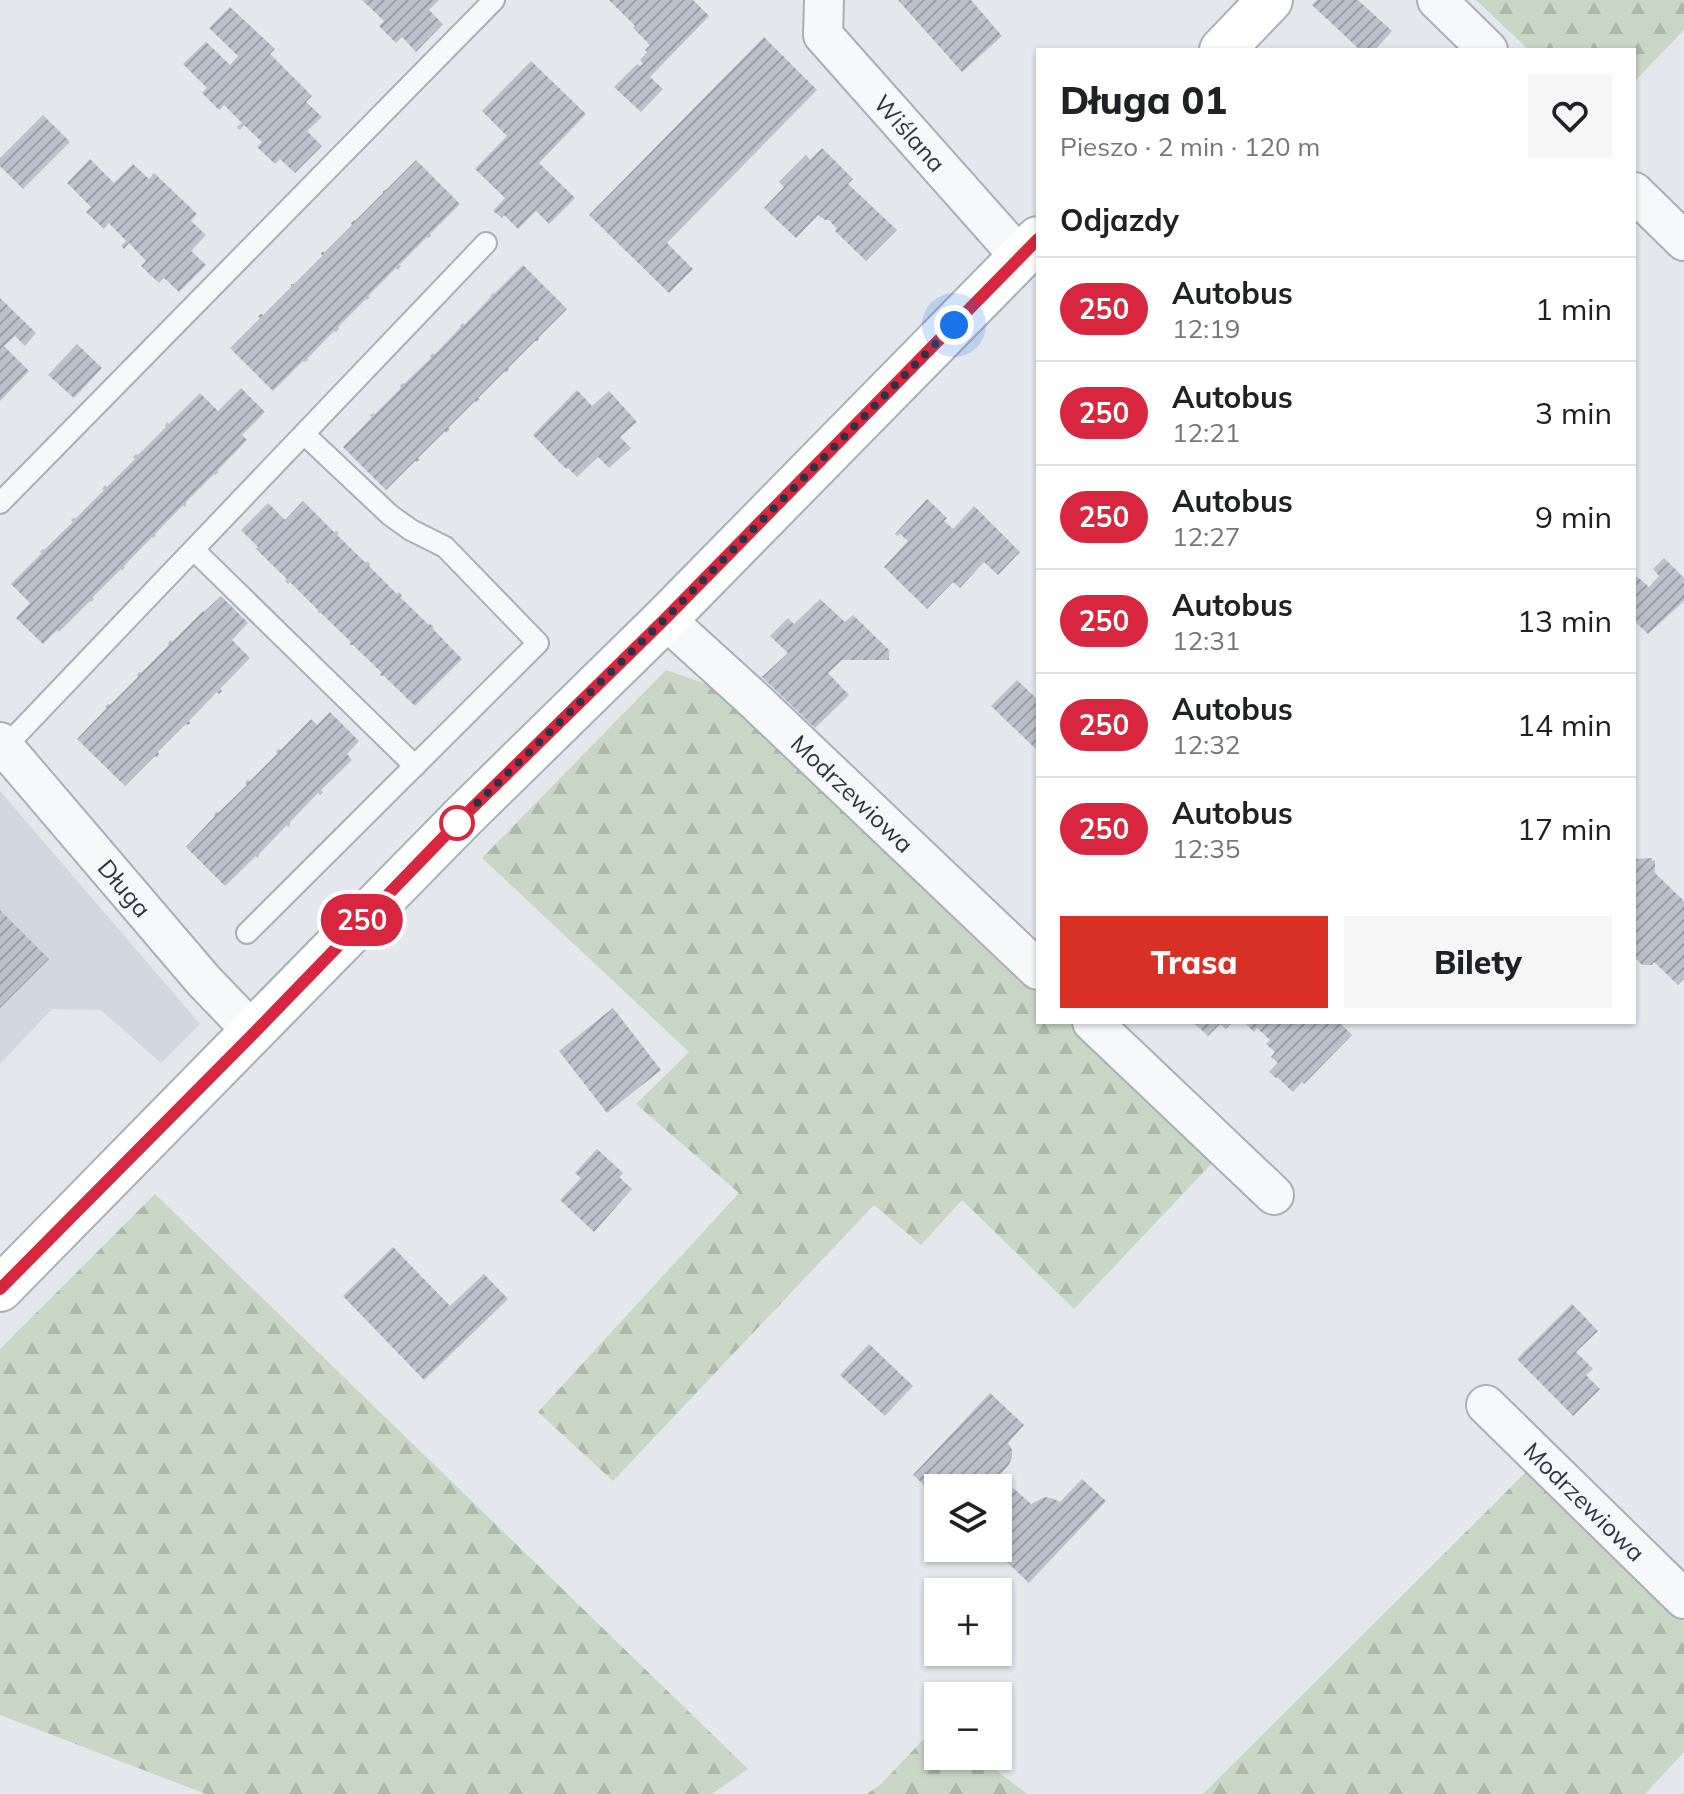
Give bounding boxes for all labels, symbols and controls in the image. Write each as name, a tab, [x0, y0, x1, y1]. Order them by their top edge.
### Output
button: heart	[1528, 74, 1612, 158]
text: Długa 01	[1060, 76, 1227, 124]
street label: Wiślana	[868, 88, 952, 178]
text: Pieszo · 2 min · 120 m	[1060, 130, 1320, 163]
text: Odjazdy	[1060, 201, 1179, 239]
text: Autobus	[1172, 274, 1293, 312]
text: 1 min	[1535, 290, 1612, 328]
text: 250	[1079, 291, 1129, 326]
your location	[934, 305, 974, 345]
text: 12:19	[1172, 312, 1240, 345]
text: Autobus	[1172, 378, 1293, 416]
text: 3 min	[1535, 394, 1612, 432]
text: 250	[1079, 395, 1129, 430]
text: 12:21	[1172, 416, 1240, 449]
text: Autobus	[1172, 482, 1293, 520]
text: 9 min	[1535, 498, 1612, 536]
text: 250	[1079, 499, 1129, 534]
text: 12:27	[1172, 520, 1240, 553]
text: Autobus	[1172, 586, 1293, 624]
text: 13 min	[1517, 602, 1612, 640]
text: 250	[1079, 603, 1129, 638]
text: 12:31	[1172, 624, 1240, 657]
text: Autobus	[1172, 690, 1293, 728]
text: 14 min	[1517, 706, 1612, 744]
text: 250	[1079, 707, 1129, 742]
street label: Modrzewiowa	[785, 728, 920, 859]
text: 12:32	[1172, 728, 1240, 761]
text: Autobus	[1172, 794, 1293, 832]
unlabelled marker	[440, 806, 474, 840]
text: 17 min	[1517, 810, 1612, 848]
text: 250	[1079, 811, 1129, 846]
text: 12:35	[1172, 832, 1240, 865]
street label: Długa	[92, 853, 158, 923]
line badge: 250	[316, 894, 408, 946]
text: 250	[337, 902, 387, 937]
button: Trasa	[1060, 916, 1328, 1008]
button: Bilety	[1344, 916, 1612, 1008]
street label: Modrzewiowa	[1518, 1436, 1651, 1567]
map controls	[924, 1474, 1012, 1770]
button: layers	[924, 1474, 1012, 1562]
button: +	[924, 1578, 1012, 1666]
button: −	[924, 1682, 1012, 1770]

